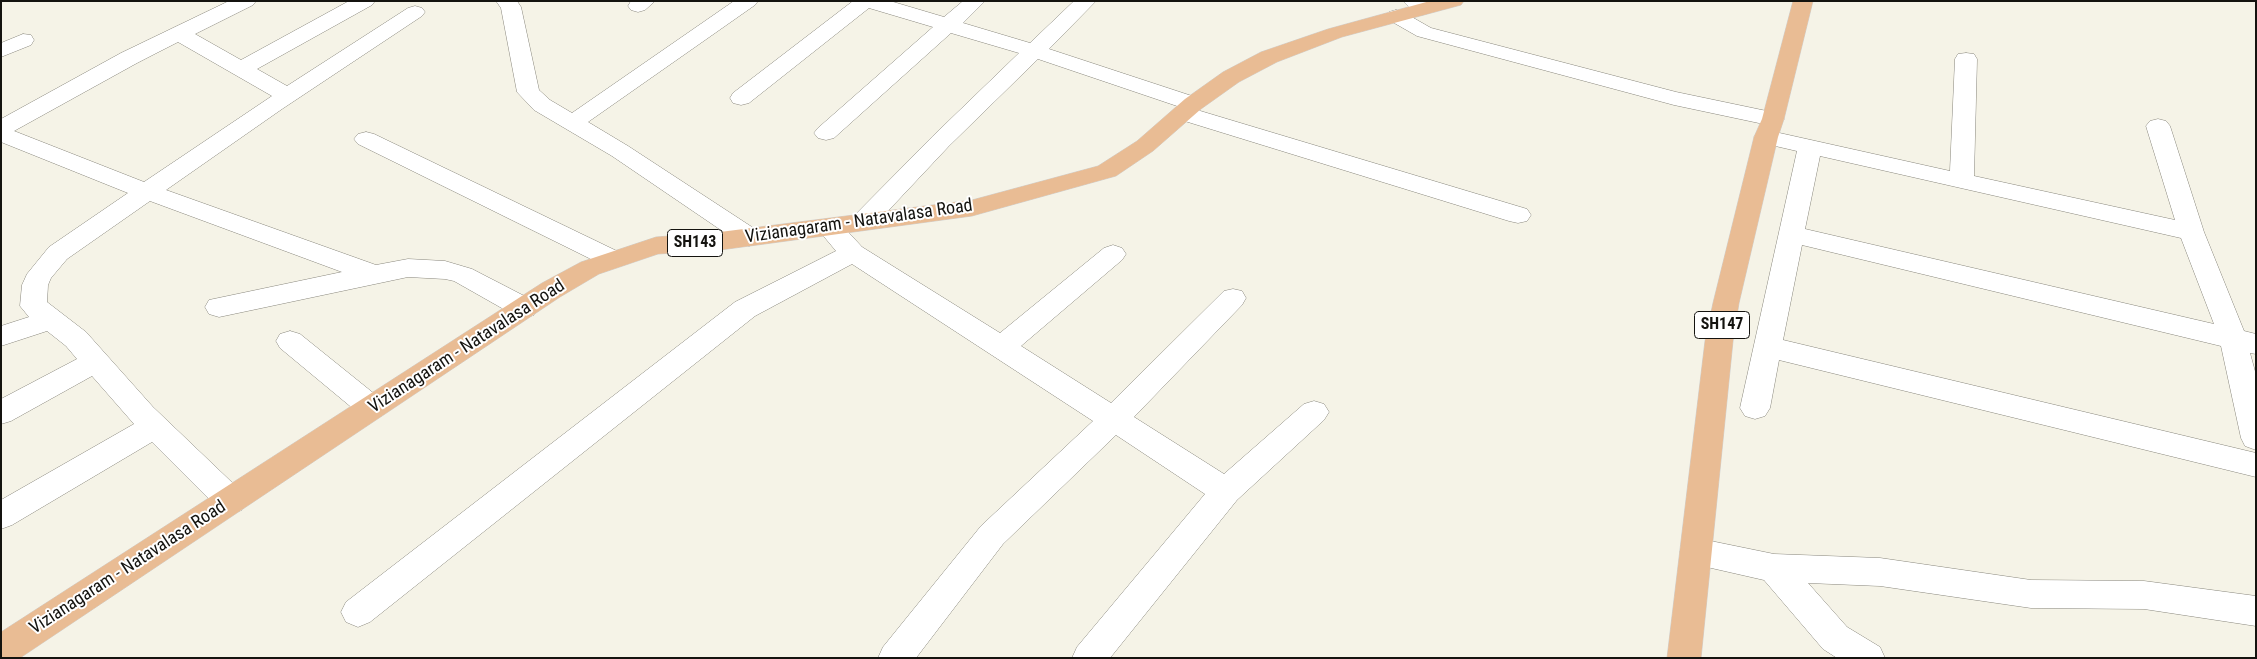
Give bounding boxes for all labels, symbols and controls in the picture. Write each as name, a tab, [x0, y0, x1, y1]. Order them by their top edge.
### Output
street label: Vizianagaram - Natavalasa Road	[744, 195, 974, 249]
road number: SH143	[668, 230, 722, 256]
street label: Vizianagaram - Natavalasa Road	[365, 275, 569, 419]
road number: SH147	[1694, 312, 1750, 338]
street label: Vizianagaram - Natavalasa Road	[26, 496, 230, 640]

